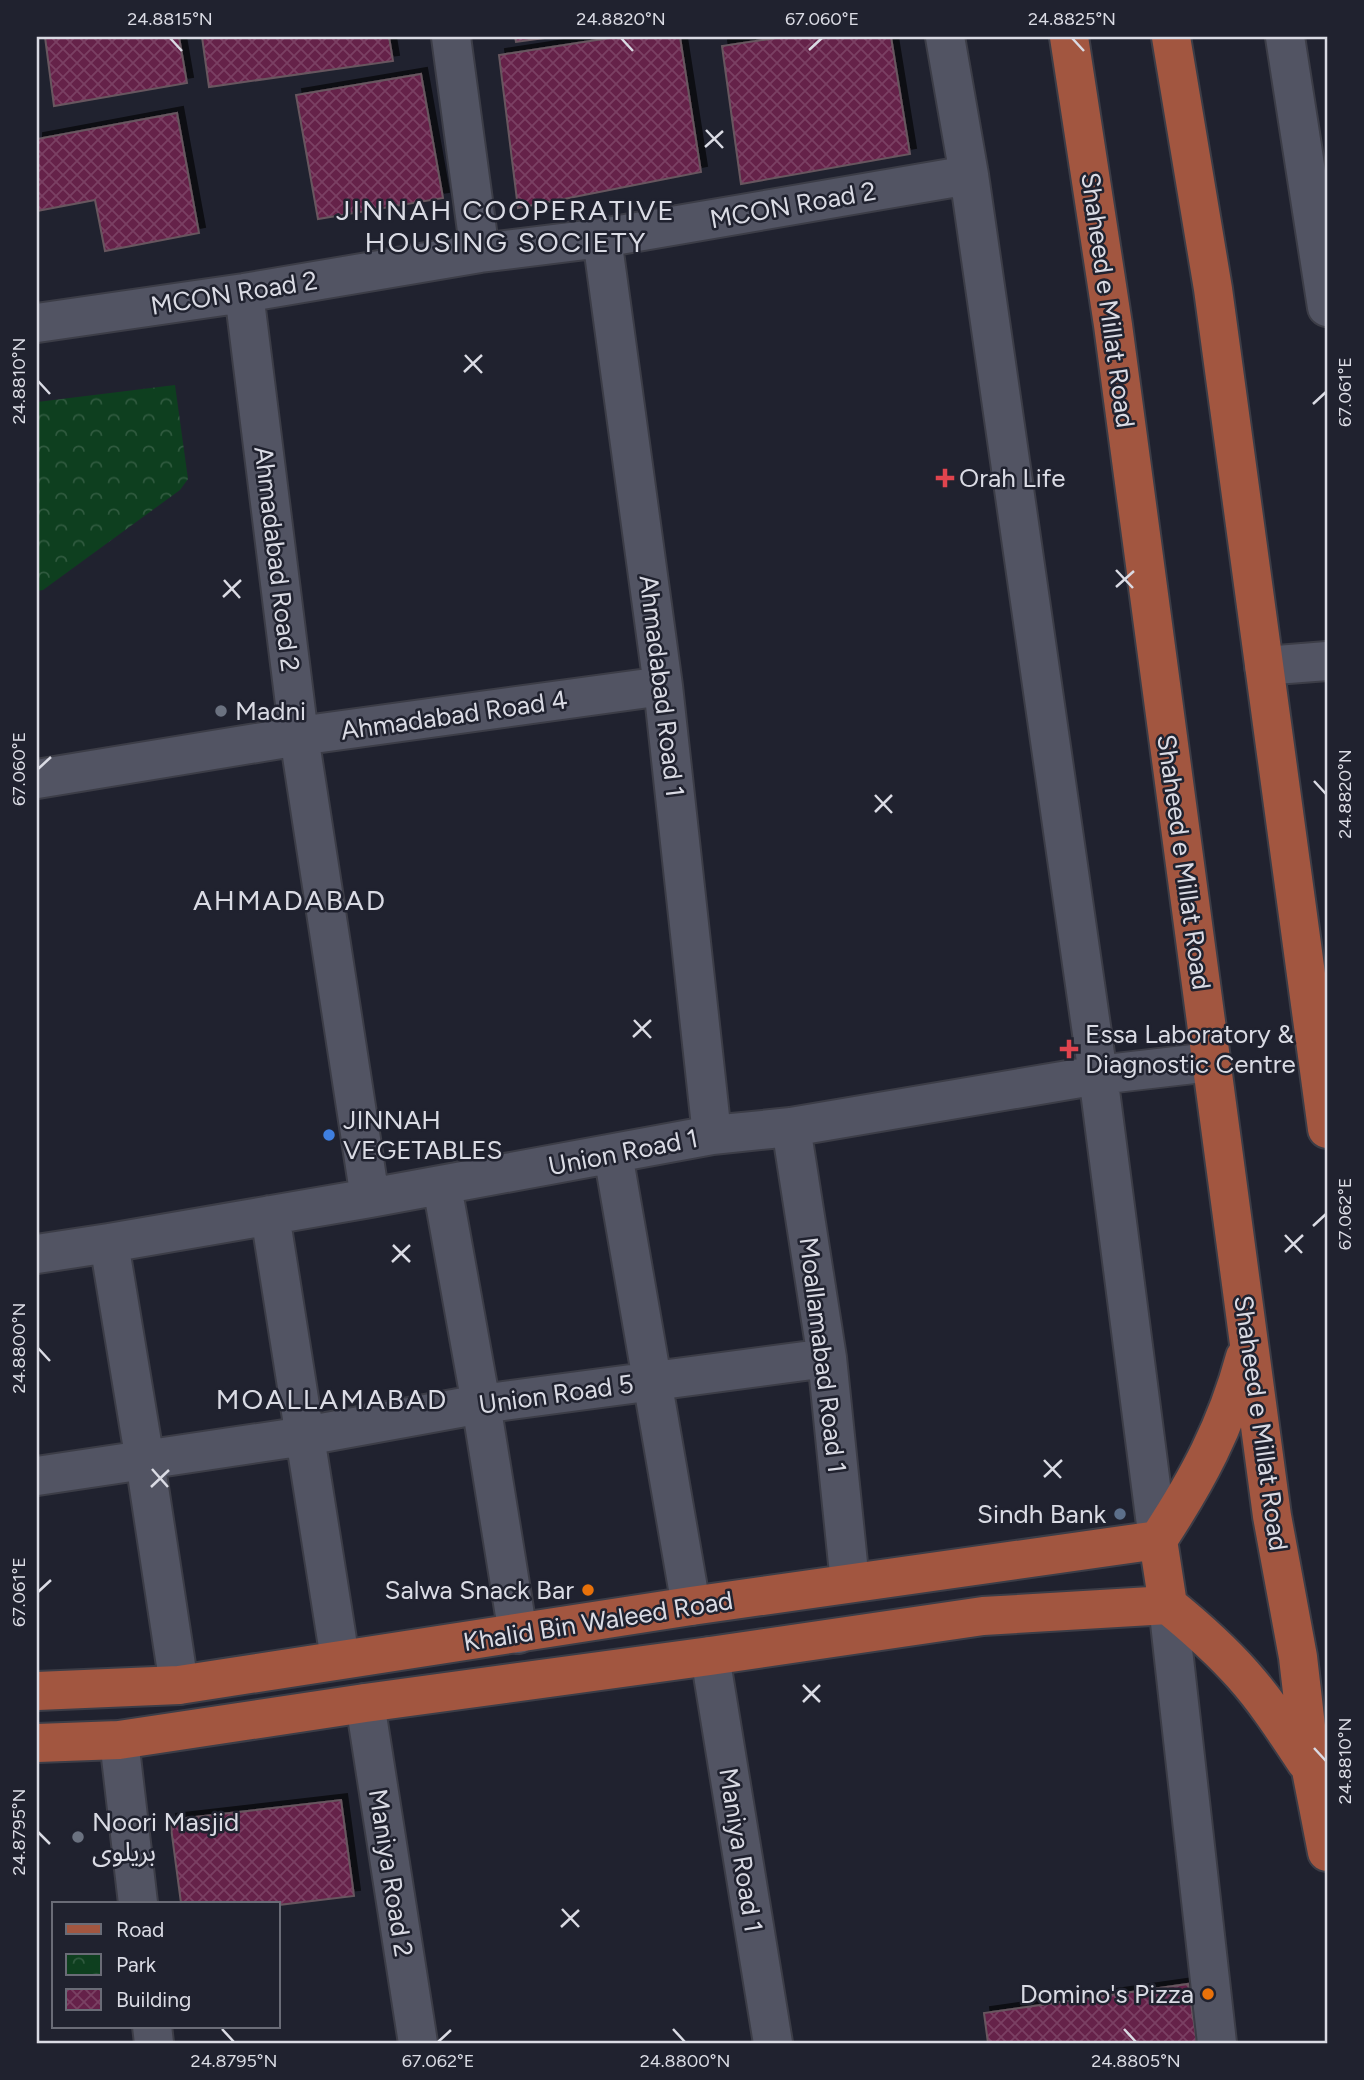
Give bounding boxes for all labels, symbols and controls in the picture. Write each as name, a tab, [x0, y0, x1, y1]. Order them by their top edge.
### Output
text: 24.8815°N	[127, 8, 213, 30]
text: 24.8820°N	[576, 8, 666, 30]
text: 67.060°E	[785, 8, 859, 30]
text: 24.8825°N	[1028, 8, 1116, 30]
street label: Shaheed e Millat Road	[1074, 170, 1142, 430]
street label: MCON Road 2	[707, 175, 879, 235]
district label: JINNAH COOPERATIVE HOUSING SOCIETY	[336, 193, 676, 259]
street label: MCON Road 2	[148, 264, 320, 322]
text: 24.8810°N	[8, 338, 30, 424]
text: 67.061°E	[1334, 357, 1356, 427]
street label: Ahmadabad Road 2	[247, 444, 307, 674]
place label: Orah Life	[959, 462, 1065, 494]
marker: Orah Life	[937, 470, 953, 486]
street label: Ahmadabad Road 1	[633, 573, 691, 799]
street label: Ahmadabad Road 4	[339, 683, 569, 747]
place label: Madni	[235, 695, 306, 727]
marker: Madni	[213, 703, 229, 719]
text: 67.060°E	[8, 732, 30, 806]
street label: Shaheed e Millat Road	[1150, 732, 1218, 992]
text: 24.8820°N	[1334, 749, 1356, 839]
district label: AHMADABAD	[193, 883, 387, 917]
place label: Essa Laboratory & Diagnostic Centre	[1085, 1018, 1296, 1080]
marker: Essa Laboratory & Diagnostic Centre	[1059, 1039, 1079, 1059]
place label: JINNAH VEGETABLES	[343, 1104, 503, 1166]
street label: Union Road 1	[545, 1122, 701, 1182]
marker: JINNAH VEGETABLES	[321, 1127, 337, 1143]
text: 67.062°E	[1334, 1178, 1356, 1250]
street label: Moallamabad Road 1	[793, 1235, 853, 1475]
street label: Shaheed e Millat Road	[1227, 1293, 1295, 1553]
text: 24.8800°N	[8, 1303, 30, 1393]
street label: Union Road 5	[476, 1367, 636, 1421]
district label: MOALLAMABAD	[216, 1382, 448, 1416]
place label: Sindh Bank	[977, 1498, 1106, 1530]
marker: Sindh Bank	[1112, 1506, 1128, 1522]
text: 67.061°E	[8, 1557, 30, 1627]
place label: Salwa Snack Bar	[385, 1574, 574, 1606]
marker: Salwa Snack Bar	[580, 1582, 596, 1598]
street label: Khalid Bin Waleed Road	[461, 1584, 735, 1658]
text: 24.8810°N	[1334, 1718, 1356, 1804]
street label: Maniya Road 1	[712, 1766, 770, 1934]
street label: Maniya Road 2	[362, 1787, 420, 1959]
text: 24.8795°N	[8, 1789, 30, 1875]
place label: Noori Masjid بریلوی	[92, 1806, 239, 1868]
marker: Noori Masjid بریلوی	[70, 1829, 86, 1845]
legend	[52, 1902, 280, 2028]
text: Road	[116, 1917, 164, 1942]
text: Park	[116, 1952, 157, 1977]
place label: Domino's Pizza	[1020, 1978, 1194, 2010]
marker: Domino's Pizza	[1200, 1986, 1216, 2002]
text: Building	[116, 1987, 191, 2012]
text: 24.8795°N	[191, 2050, 277, 2072]
text: 67.062°E	[402, 2050, 474, 2072]
text: 24.8800°N	[640, 2050, 730, 2072]
text: 24.8805°N	[1091, 2050, 1181, 2072]

